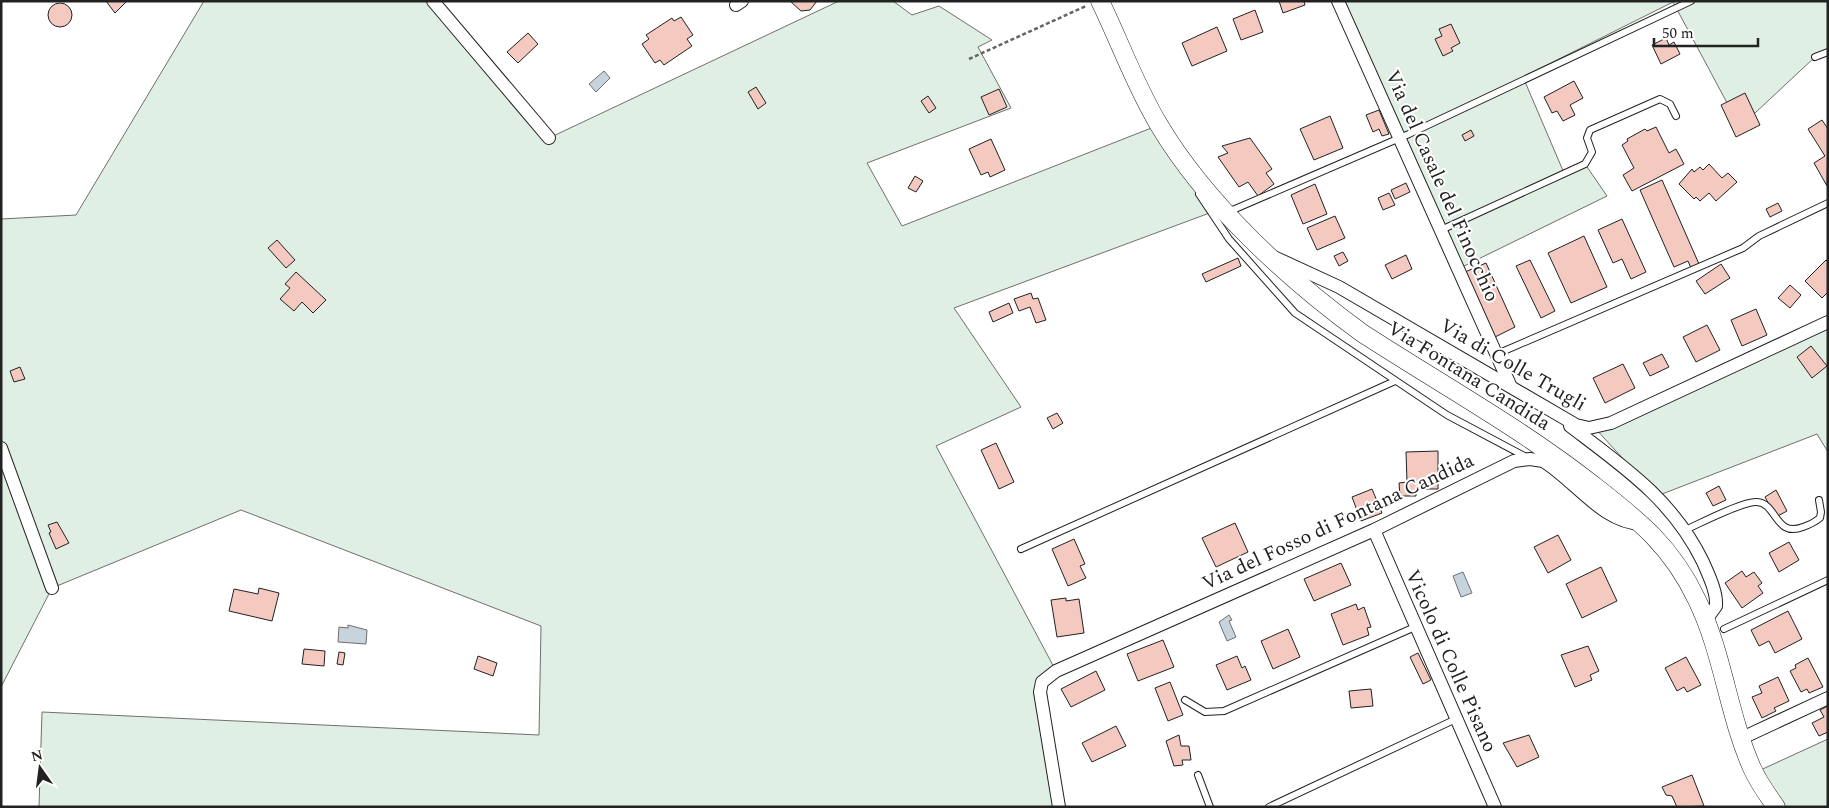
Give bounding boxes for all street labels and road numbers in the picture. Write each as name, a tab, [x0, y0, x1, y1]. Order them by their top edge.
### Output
street label: Via del Casale del Finocchio	[1377, 65, 1507, 307]
street label: Via di Colle Trugli	[1434, 311, 1592, 419]
street label: Via Fontana Candida	[1382, 314, 1557, 439]
street label: Via del Fosso di Fontana Candida	[1197, 446, 1479, 598]
street label: Vicolo di Colle Pisano	[1397, 565, 1505, 757]

